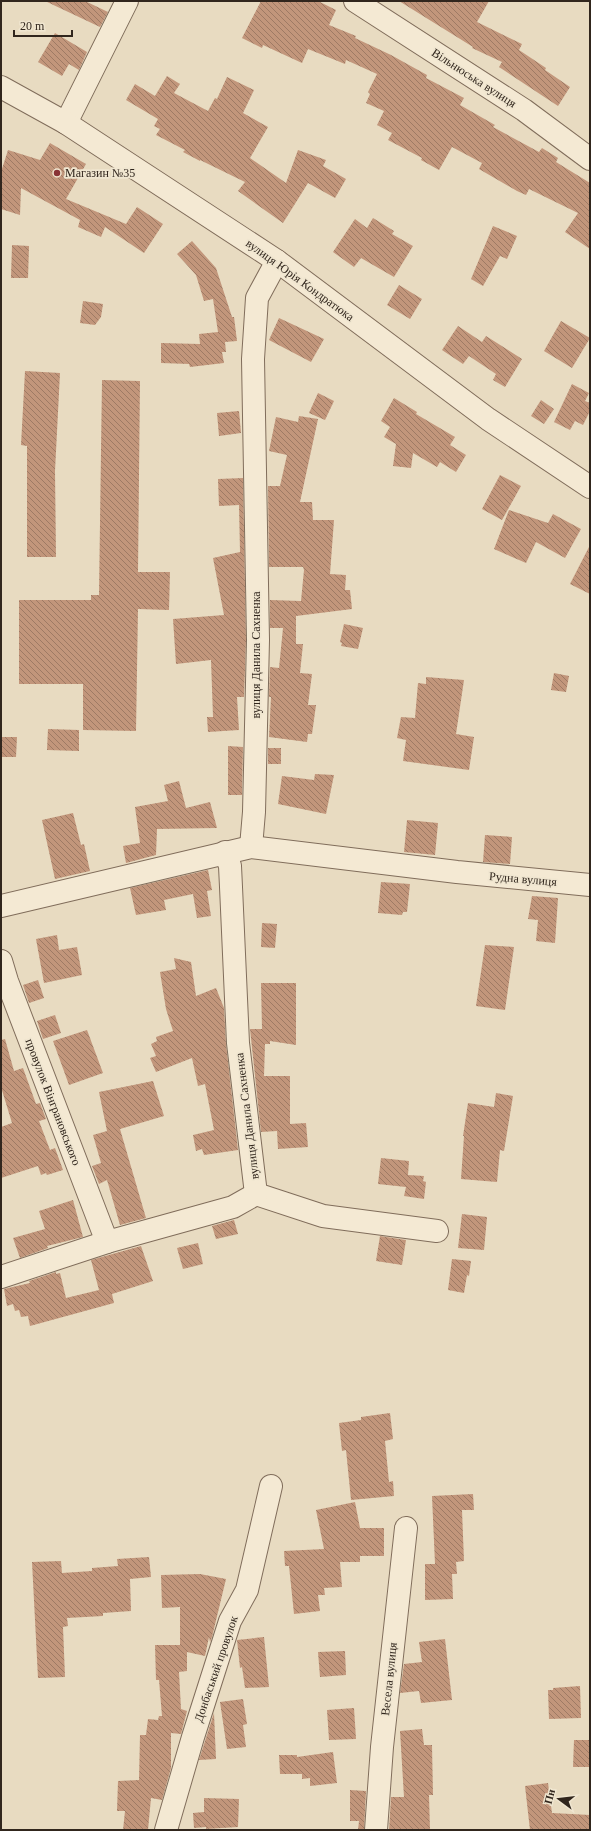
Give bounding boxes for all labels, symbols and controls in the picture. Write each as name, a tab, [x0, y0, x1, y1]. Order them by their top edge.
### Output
scale bar	[14, 12, 72, 38]
text: 20 m	[20, 19, 45, 33]
street label: Вільнюська вулиця	[429, 45, 519, 111]
place label: Магазин №35	[65, 166, 135, 180]
marker: Магазин №35	[52, 168, 62, 178]
street label: вулиця Юрія Кондратюка	[243, 236, 357, 324]
street label: вулиця Данила Сахненка	[249, 591, 263, 719]
street label: Рудна вулиця	[489, 869, 558, 889]
street label: провулок Вінграновського	[22, 1037, 84, 1167]
street label: вулиця Данила Сахненка	[232, 1051, 262, 1180]
street label: Донбаський провулок	[191, 1614, 241, 1724]
street label: Весела вулиця	[378, 1641, 400, 1716]
north arrow	[539, 1779, 579, 1819]
text: Пн	[542, 1787, 557, 1805]

